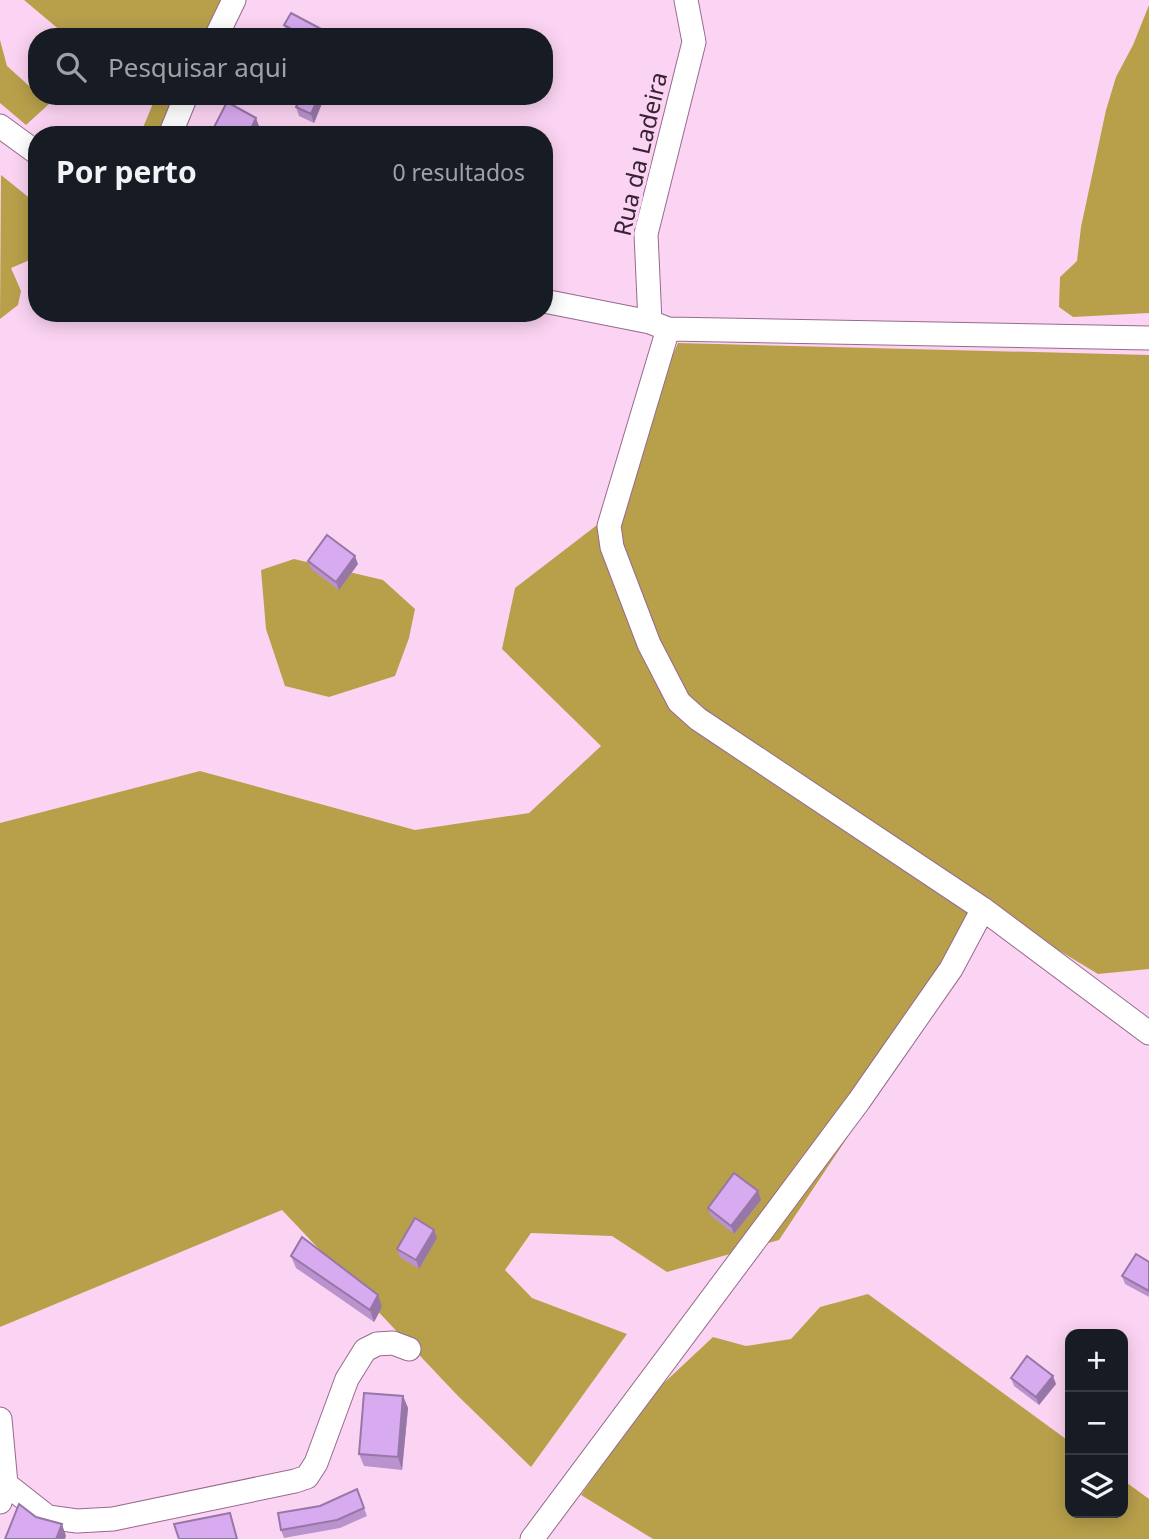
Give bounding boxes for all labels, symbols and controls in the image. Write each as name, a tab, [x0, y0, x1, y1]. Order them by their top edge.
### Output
search box	[28, 28, 553, 105]
icon: search	[52, 48, 90, 86]
text: Pesquisar aqui	[108, 49, 288, 85]
street label: Rua da Ladeira	[605, 68, 674, 239]
text: Por perto	[56, 151, 197, 192]
text: 0 resultados	[392, 156, 525, 188]
map controls	[1065, 1329, 1128, 1518]
button: +	[1065, 1329, 1128, 1392]
button: −	[1065, 1392, 1128, 1455]
button: layers	[1065, 1455, 1128, 1518]

